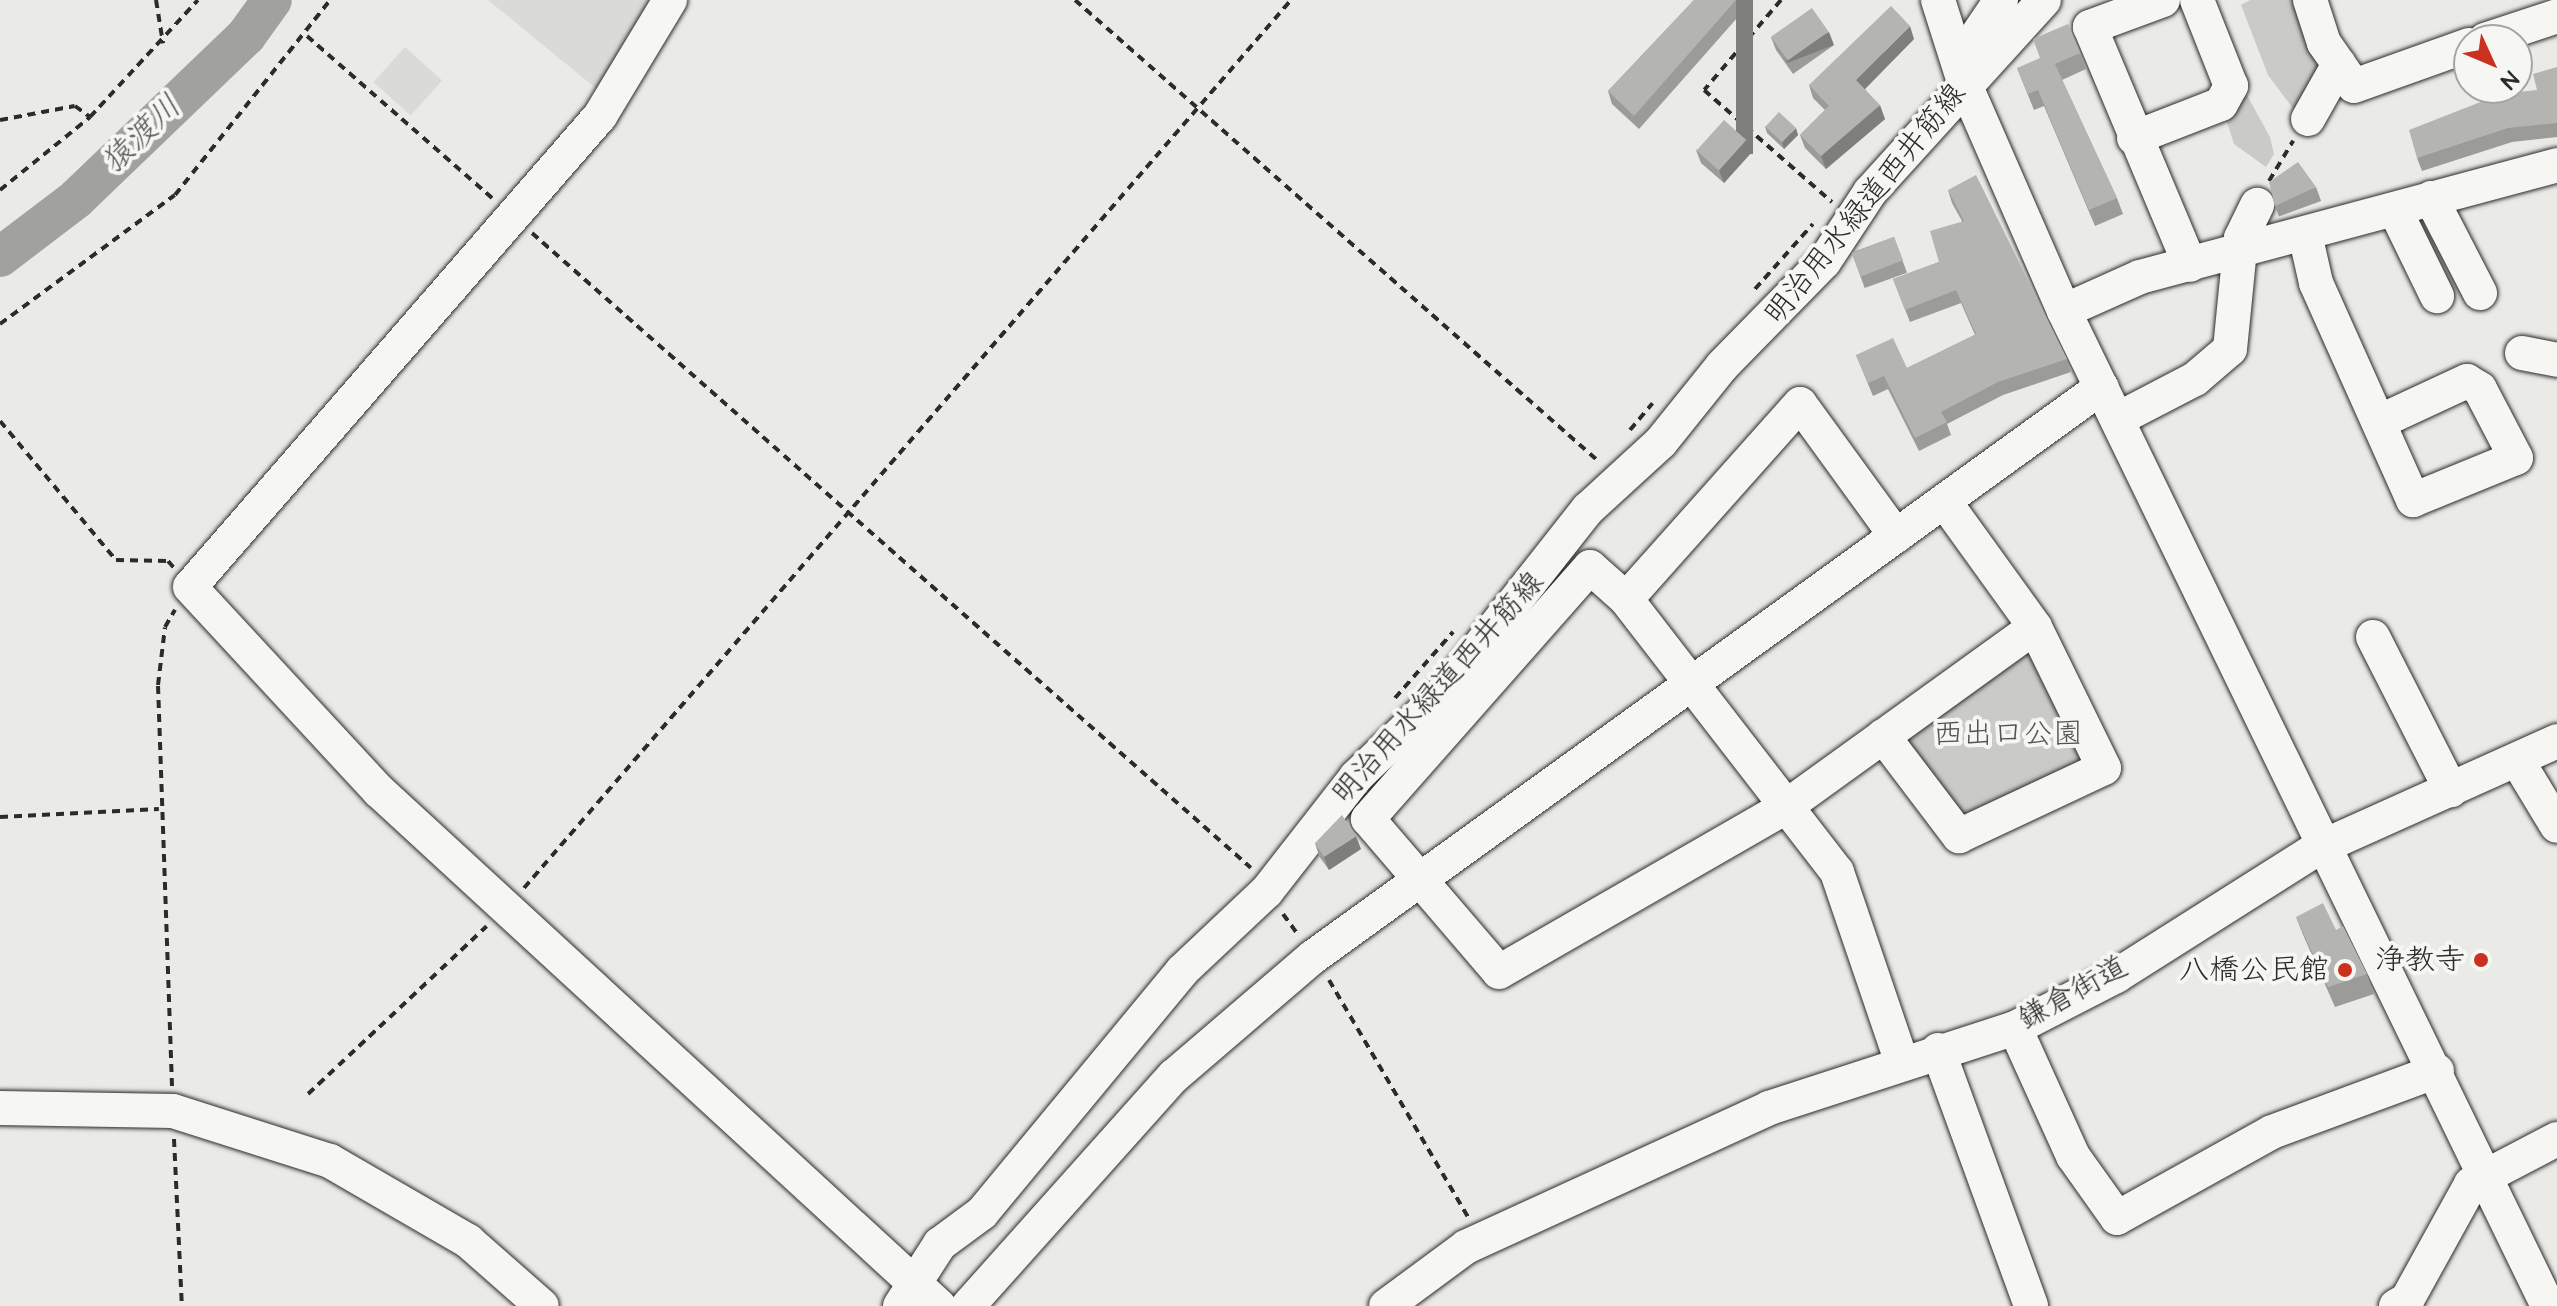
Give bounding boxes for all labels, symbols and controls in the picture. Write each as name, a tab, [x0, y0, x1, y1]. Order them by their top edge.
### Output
north arrow	[2453, 24, 2533, 104]
text: N	[2493, 64, 2525, 95]
street label: 明治用水緑道西井筋線	[1757, 76, 1973, 332]
water label: 猿渡川	[94, 88, 190, 182]
street label: 明治用水緑道西井筋線	[1324, 564, 1552, 812]
park label: 西出口公園	[1933, 716, 2083, 752]
place label: 浄教寺	[2375, 942, 2465, 978]
street label: 鎌倉街道	[2012, 948, 2134, 1038]
marker: 浄教寺	[2472, 951, 2490, 969]
place label: 八橋公民館	[2179, 952, 2329, 988]
marker: 八橋公民館	[2336, 961, 2354, 979]

